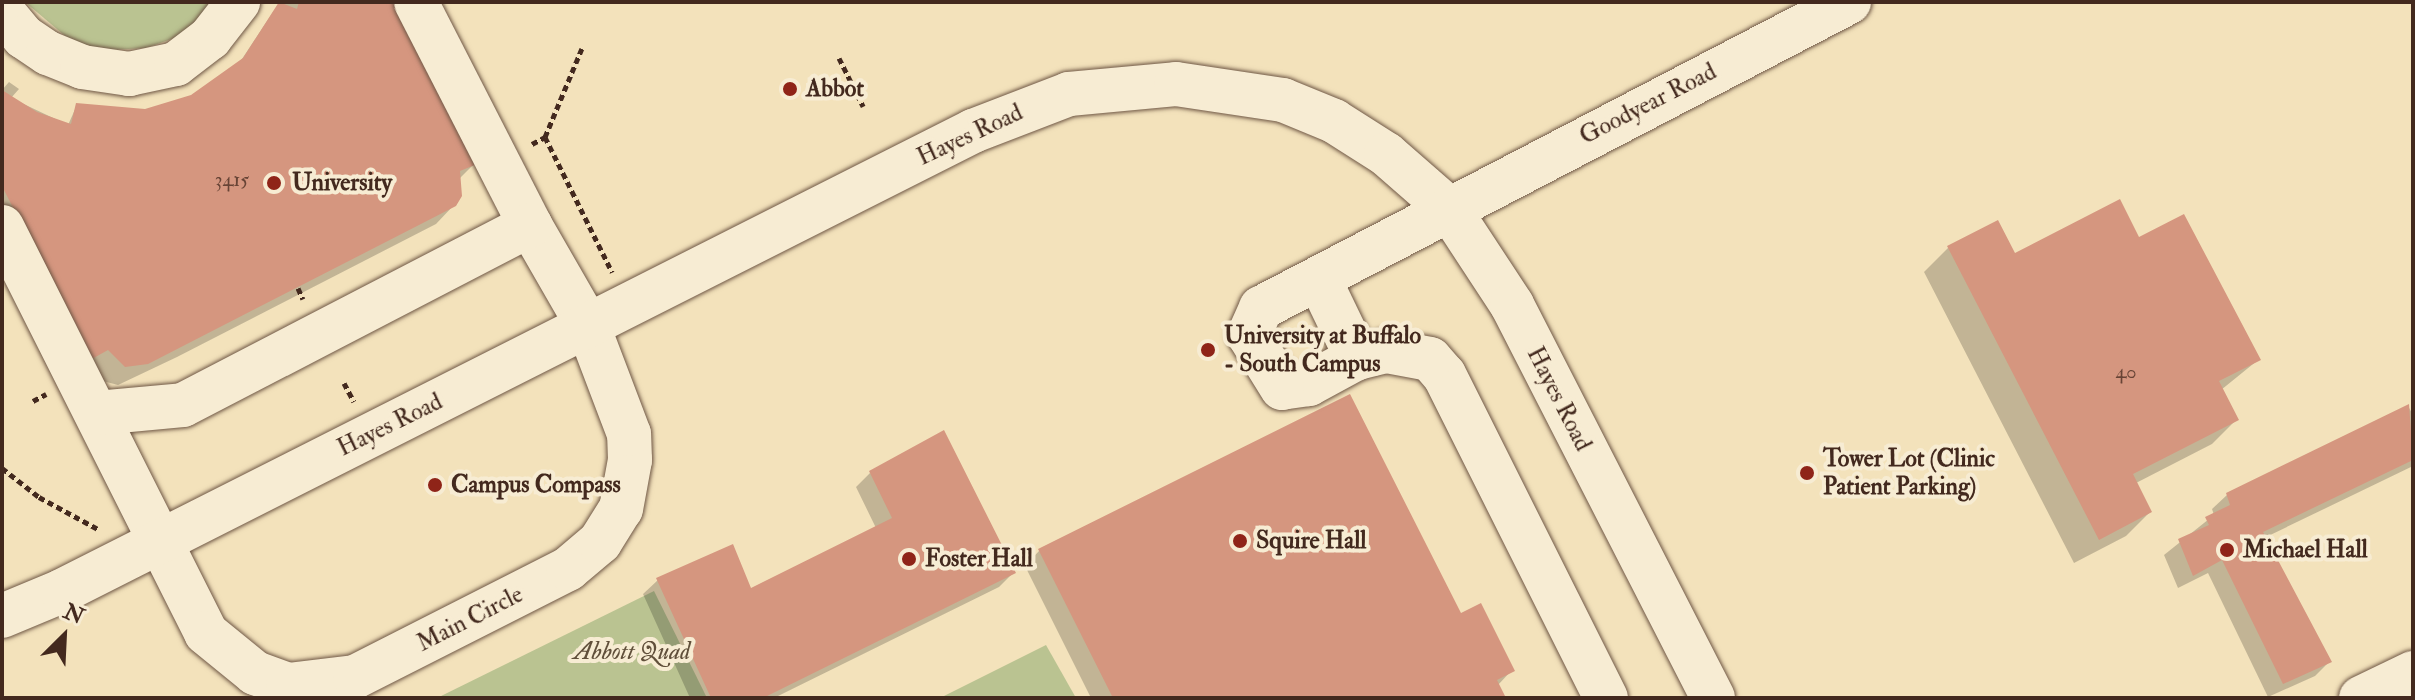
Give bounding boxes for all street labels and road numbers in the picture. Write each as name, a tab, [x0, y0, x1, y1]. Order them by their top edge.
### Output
street label: Goodyear Road	[1575, 57, 1721, 151]
street label: Hayes Road	[913, 98, 1027, 172]
street label: Hayes Road	[1520, 342, 1598, 456]
street label: Hayes Road	[333, 387, 447, 463]
street label: Main Circle	[412, 580, 528, 658]

